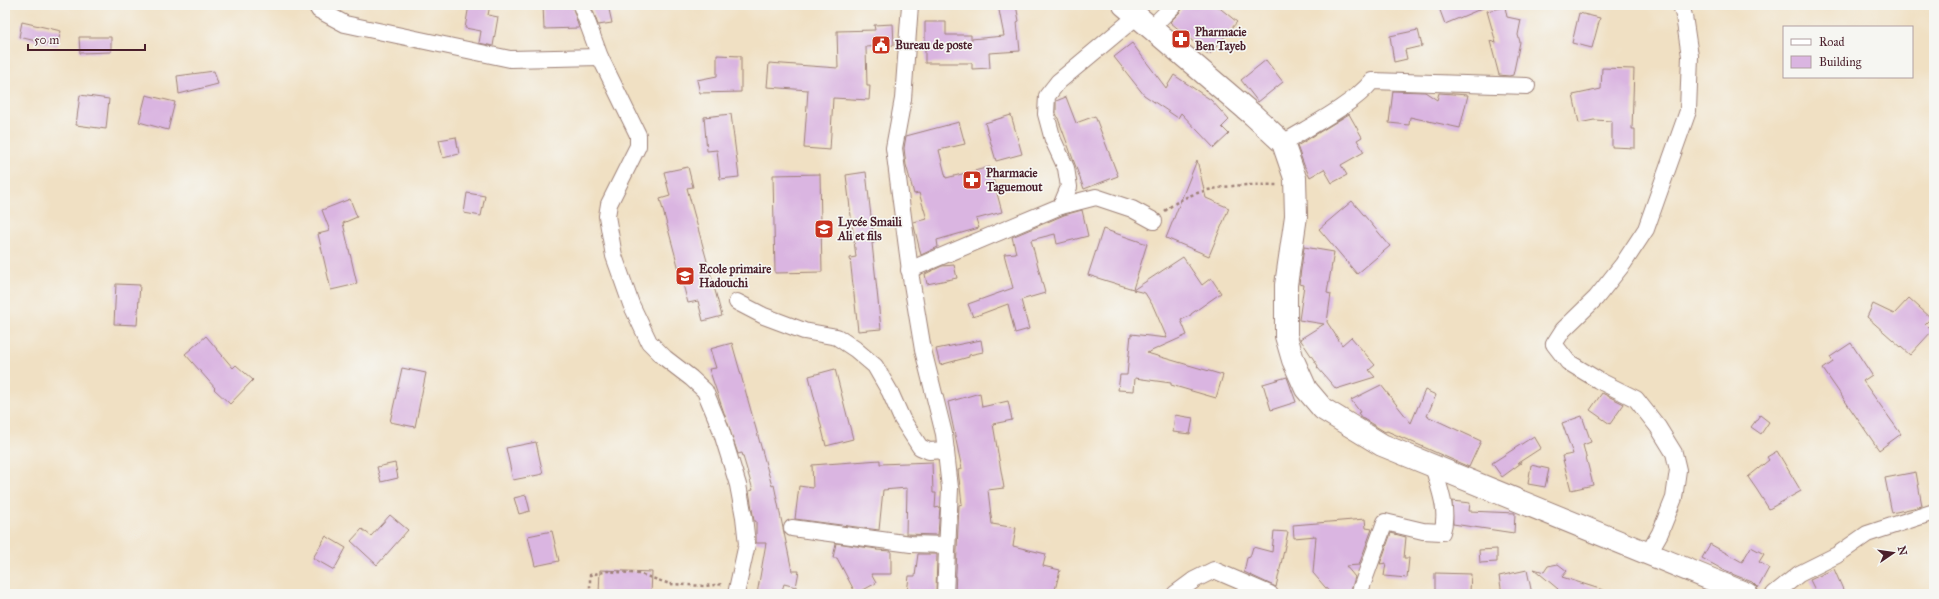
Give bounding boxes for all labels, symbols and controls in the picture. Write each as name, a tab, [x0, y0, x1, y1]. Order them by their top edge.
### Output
place label: Pharmacie Ben Tayeb	[1195, 25, 1247, 54]
scale bar	[28, 26, 145, 52]
legend	[1783, 26, 1913, 78]
pharmacy icon: Pharmacie Ben Tayeb	[1170, 28, 1192, 50]
text: 50 m	[34, 33, 59, 47]
public building icon: Bureau de poste	[870, 34, 892, 56]
text: Road	[1819, 35, 1845, 49]
place label: Bureau de poste	[895, 38, 972, 53]
text: Building	[1819, 55, 1862, 70]
place label: Pharmacie Taguemout	[985, 166, 1043, 195]
pharmacy icon: Pharmacie Taguemout	[961, 169, 983, 191]
place label: Lycée Smaili Ali et fils	[837, 215, 903, 243]
school or university icon: Lycée Smaili Ali et fils	[813, 218, 835, 240]
place label: Ecole primaire Hadouchi	[699, 262, 771, 290]
school or university icon: Ecole primaire Hadouchi	[674, 265, 696, 287]
north arrow	[1873, 533, 1913, 573]
text: N	[1895, 545, 1910, 558]

